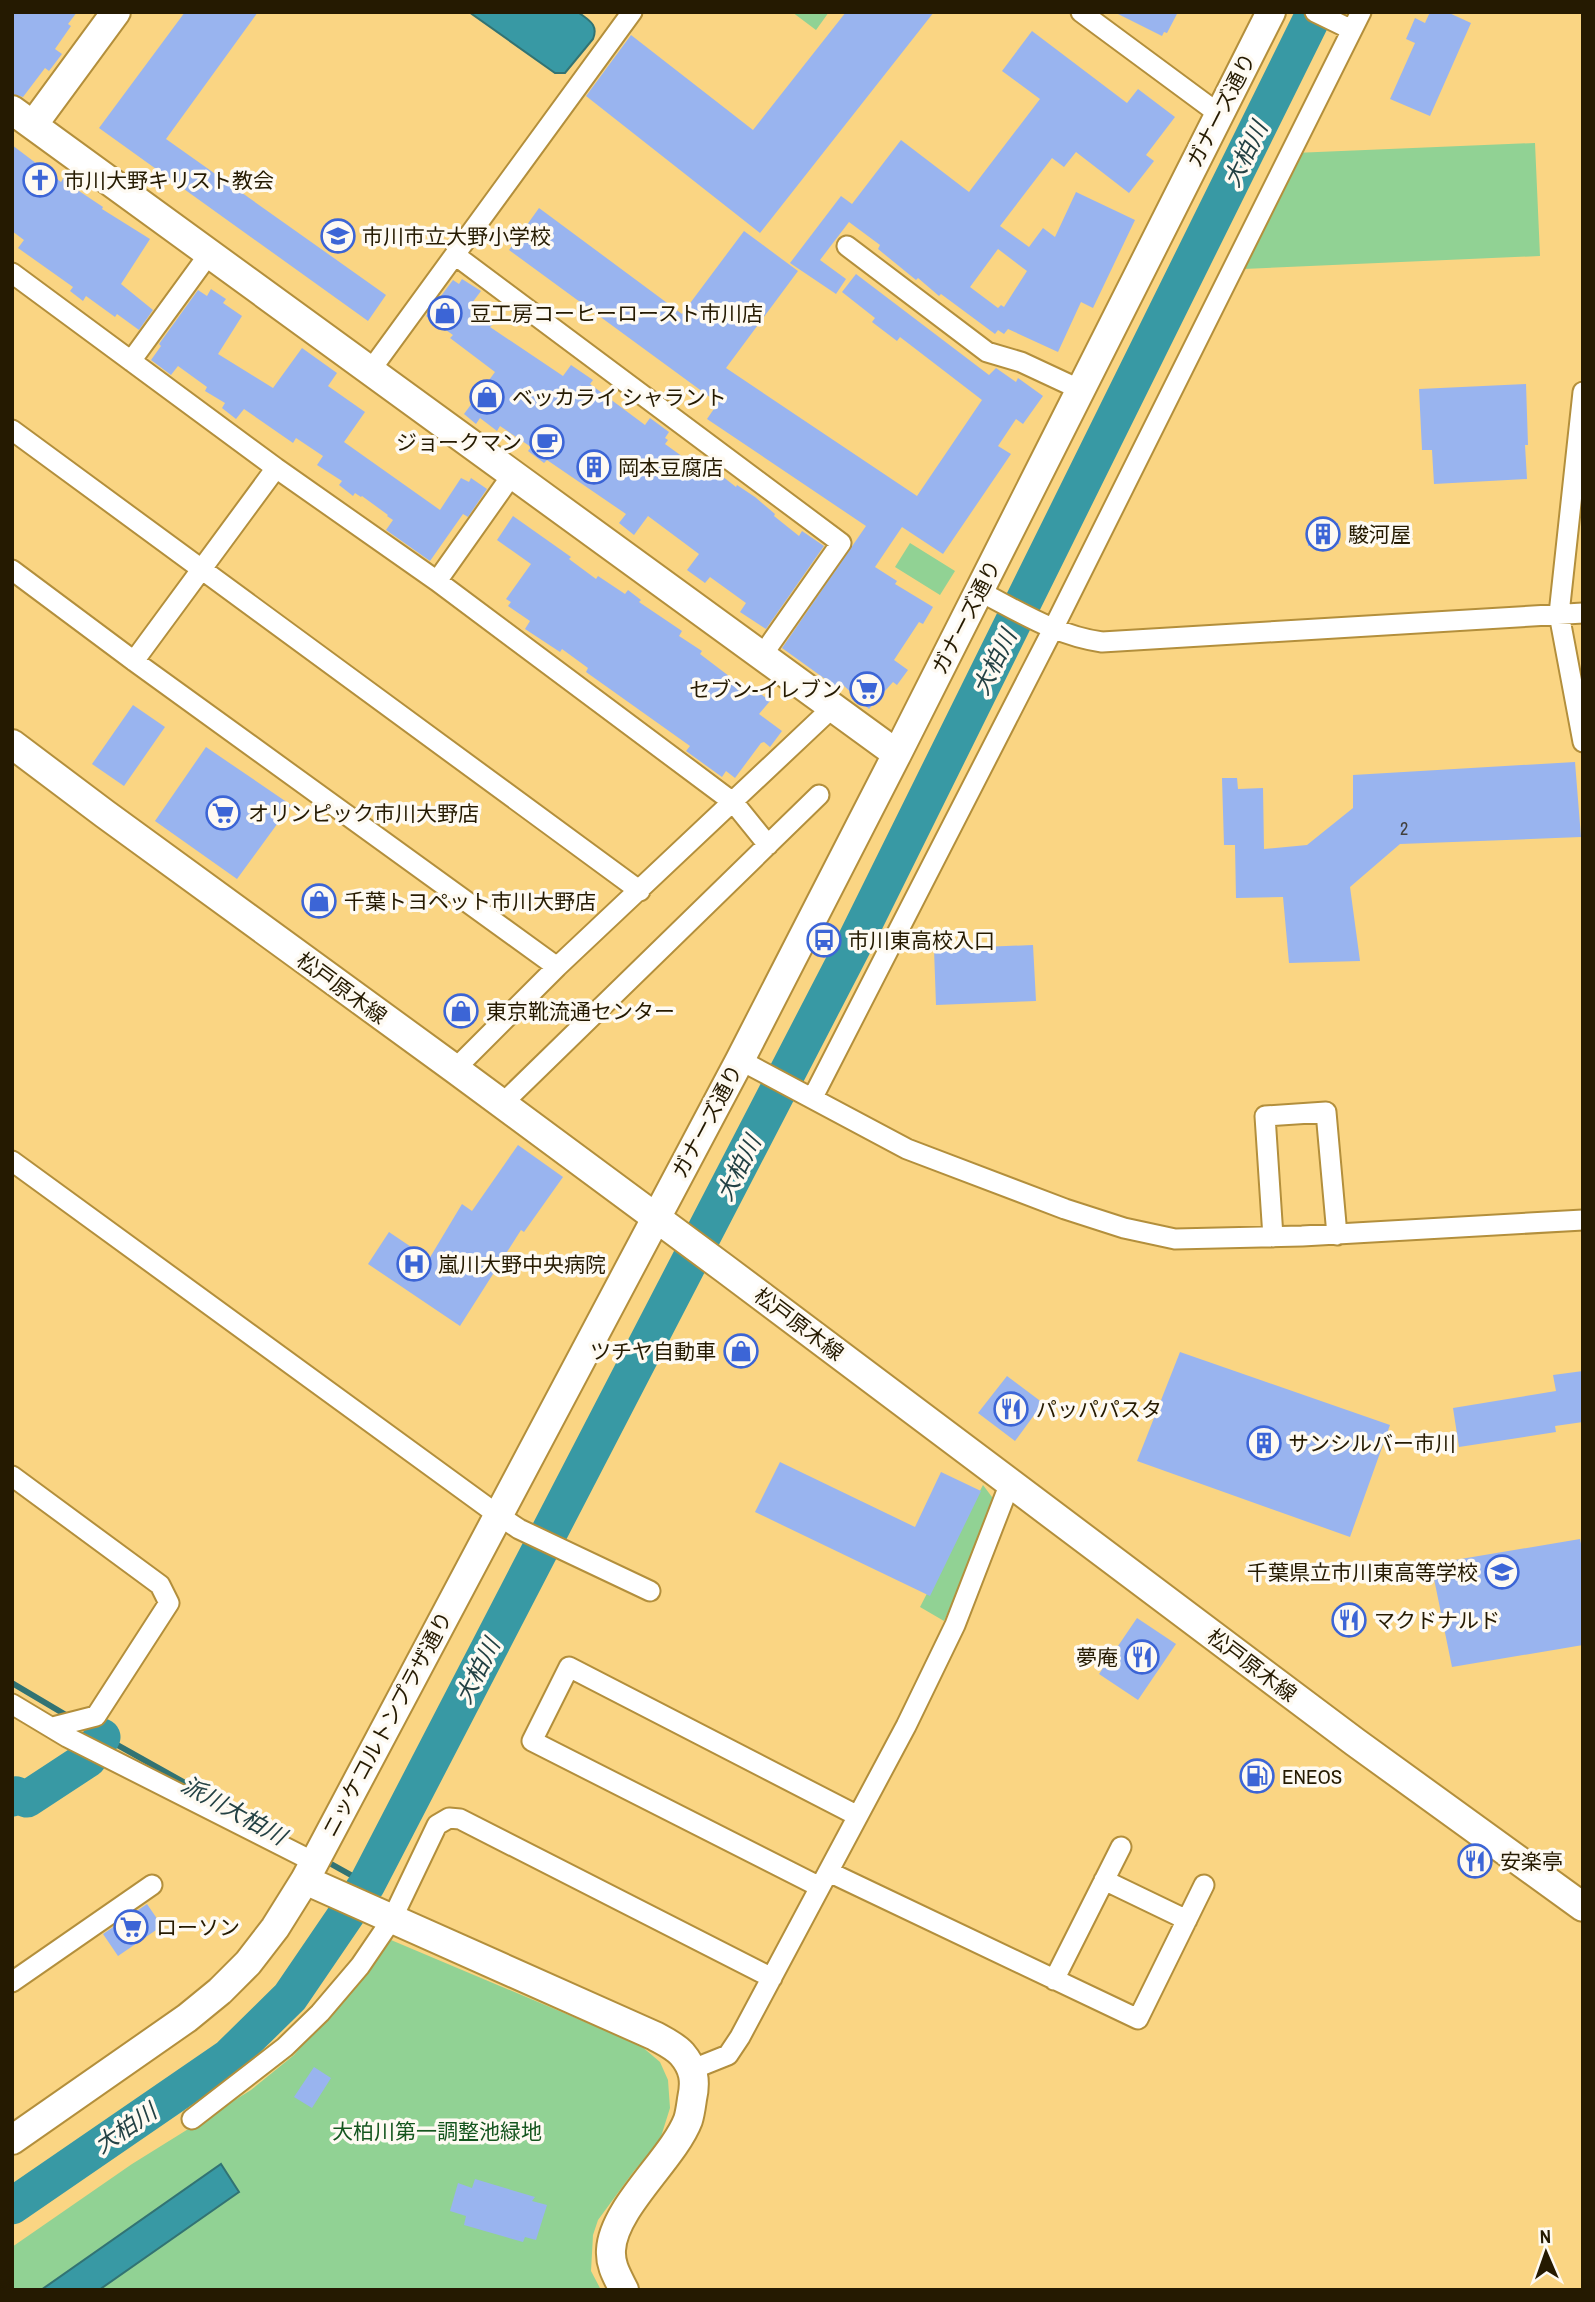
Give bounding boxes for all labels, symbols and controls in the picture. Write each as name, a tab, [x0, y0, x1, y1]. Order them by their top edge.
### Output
street label: ガナーズ通り	[1180, 48, 1262, 172]
water label: 大柏川	[1216, 114, 1275, 192]
church icon: 市川大野キリスト教会	[21, 161, 59, 199]
place label: 市川大野キリスト教会	[64, 166, 274, 195]
school or university icon: 市川市立大野小学校	[319, 217, 357, 255]
place label: 市川市立大野小学校	[362, 222, 551, 251]
shop icon: 豆工房コーヒーロースト市川店	[426, 294, 464, 332]
place label: 豆工房コーヒーロースト市川店	[470, 299, 763, 328]
shop icon: ベッカライ シャラント	[468, 378, 506, 416]
place label: ベッカライ シャラント	[512, 383, 727, 412]
cafe icon: ジョークマン	[528, 423, 566, 461]
place label: ジョークマン	[396, 428, 522, 457]
building icon: 岡本豆腐店	[575, 448, 613, 486]
place label: 岡本豆腐店	[618, 453, 723, 482]
building icon: 駿河屋	[1304, 515, 1342, 553]
place label: 駿河屋	[1348, 520, 1411, 549]
street label: ガナーズ通り	[925, 555, 1007, 679]
water label: 大柏川	[965, 622, 1024, 700]
supermarket icon: セブン-イレブン	[848, 670, 886, 708]
place label: セブン-イレブン	[689, 675, 842, 704]
supermarket icon: オリンピック市川大野店	[204, 794, 242, 832]
place label: オリンピック市川大野店	[248, 799, 479, 828]
house number: 2	[1400, 816, 1408, 841]
shop icon: 千葉トヨペット市川大野店	[300, 882, 338, 920]
place label: 千葉トヨペット市川大野店	[344, 887, 596, 916]
bus stop icon: 市川東高校入口	[805, 921, 843, 959]
place label: 市川東高校入口	[848, 926, 995, 955]
street label: 松戸原木線	[291, 945, 393, 1031]
shop icon: 東京靴流通センター	[442, 992, 480, 1030]
place label: 東京靴流通センター	[486, 997, 675, 1026]
street label: ガナーズ通り	[665, 1059, 749, 1183]
water label: 大柏川	[709, 1128, 769, 1206]
hospital icon: 嵐川大野中央病院	[395, 1245, 433, 1283]
place label: 嵐川大野中央病院	[438, 1250, 606, 1279]
street label: 松戸原木線	[748, 1281, 850, 1367]
shop icon: ツチヤ自動車	[722, 1332, 760, 1370]
place label: ツチヤ自動車	[590, 1337, 716, 1366]
restaurant icon: パッパパスタ	[992, 1390, 1030, 1428]
place label: パッパパスタ	[1036, 1395, 1162, 1424]
building icon: サンシルバー市川	[1245, 1424, 1283, 1462]
place label: サンシルバー市川	[1288, 1429, 1456, 1458]
school or university icon: 千葉県立市川東高等学校	[1483, 1553, 1521, 1591]
place label: 千葉県立市川東高等学校	[1247, 1558, 1478, 1587]
restaurant icon: マクドナルド	[1330, 1601, 1368, 1639]
street label: ニッケコルトンプラザ通り	[315, 1606, 459, 1842]
place label: マクドナルド	[1374, 1606, 1500, 1635]
street label: 松戸原木線	[1201, 1622, 1303, 1708]
water label: 大柏川	[448, 1631, 508, 1709]
restaurant icon: 夢庵	[1123, 1638, 1161, 1676]
place label: 夢庵	[1076, 1643, 1118, 1672]
fuel station icon: ENEOS	[1238, 1757, 1276, 1795]
place label: ENEOS	[1282, 1762, 1342, 1791]
water label: 派川大柏川	[176, 1769, 294, 1853]
restaurant icon: 安楽亭	[1456, 1842, 1494, 1880]
place label: 安楽亭	[1500, 1847, 1563, 1876]
supermarket icon: ローソン	[112, 1908, 150, 1946]
place label: ローソン	[156, 1913, 240, 1942]
water label: 大柏川	[88, 2094, 165, 2160]
park label: 大柏川第一調整池緑地	[332, 2117, 542, 2146]
north arrow	[1511, 2218, 1581, 2288]
text: N	[1539, 2223, 1551, 2249]

